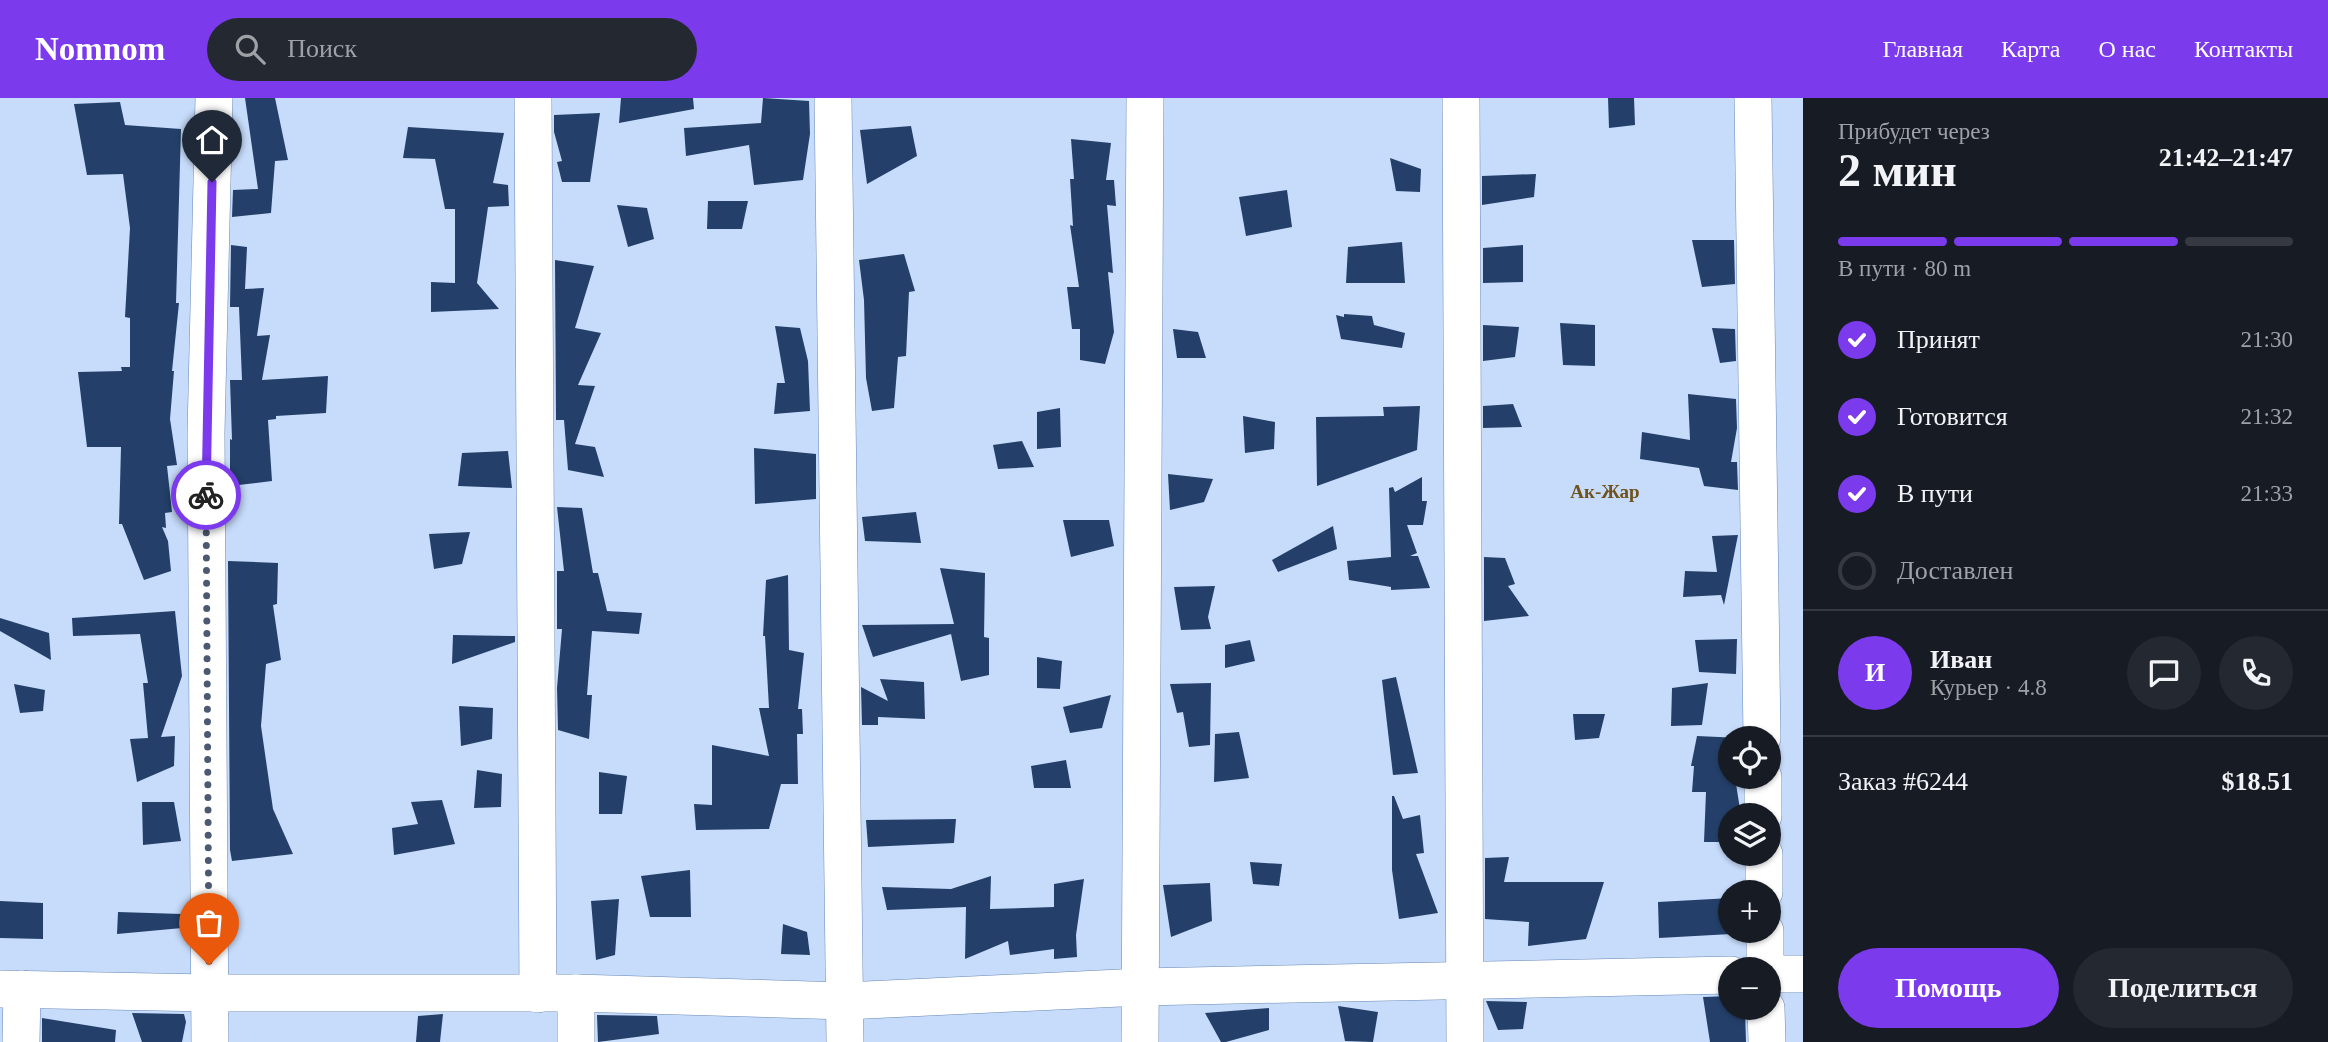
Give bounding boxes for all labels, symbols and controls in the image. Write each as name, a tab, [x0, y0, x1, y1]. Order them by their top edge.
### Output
search box	[207, 18, 697, 81]
icon: search	[231, 30, 269, 68]
text: Nomnom	[35, 31, 165, 67]
text: Поиск	[287, 34, 357, 63]
text: Главная	[1882, 36, 1963, 62]
text: Карта	[2001, 36, 2060, 62]
text: О нас	[2098, 36, 2156, 62]
text: Контакты	[2194, 36, 2293, 62]
pin	[182, 110, 242, 182]
text: Прибудет через	[1838, 119, 1990, 144]
icon: home	[193, 121, 231, 159]
text: 21:42–21:47	[2159, 143, 2293, 172]
text: 2 мин	[1838, 145, 1957, 196]
text: В пути · 80 m	[1838, 256, 1971, 281]
icon: check	[1838, 321, 1876, 359]
text: Принят	[1897, 325, 1980, 354]
text: 21:30	[2241, 327, 2293, 352]
icon: check	[1838, 398, 1876, 436]
text: Готовится	[1897, 402, 2008, 431]
text: 21:32	[2241, 404, 2293, 429]
courier	[171, 460, 241, 530]
icon: check	[1838, 475, 1876, 513]
icon: bike	[187, 476, 225, 514]
text: В пути	[1897, 479, 1973, 508]
district label: Ак-Жар	[1570, 481, 1640, 502]
text: 21:33	[2241, 481, 2293, 506]
text: Доставлен	[1897, 556, 2014, 585]
button: chat	[2127, 636, 2201, 710]
button: phone	[2219, 636, 2293, 710]
text: Иван	[1930, 645, 1992, 674]
text: И	[1865, 658, 1885, 687]
text: Курьер · 4.8	[1930, 675, 2047, 700]
map controls	[1718, 726, 1781, 1020]
button: locate	[1718, 726, 1781, 789]
text: Заказ #6244	[1838, 767, 1968, 796]
text: $18.51	[2222, 767, 2293, 796]
button: layers	[1718, 803, 1781, 866]
button: +	[1718, 880, 1781, 943]
pin	[179, 893, 239, 965]
icon: bag	[190, 904, 228, 942]
button: Помощь	[1838, 948, 2059, 1028]
button: Поделиться	[2073, 948, 2293, 1028]
button: −	[1718, 957, 1781, 1020]

